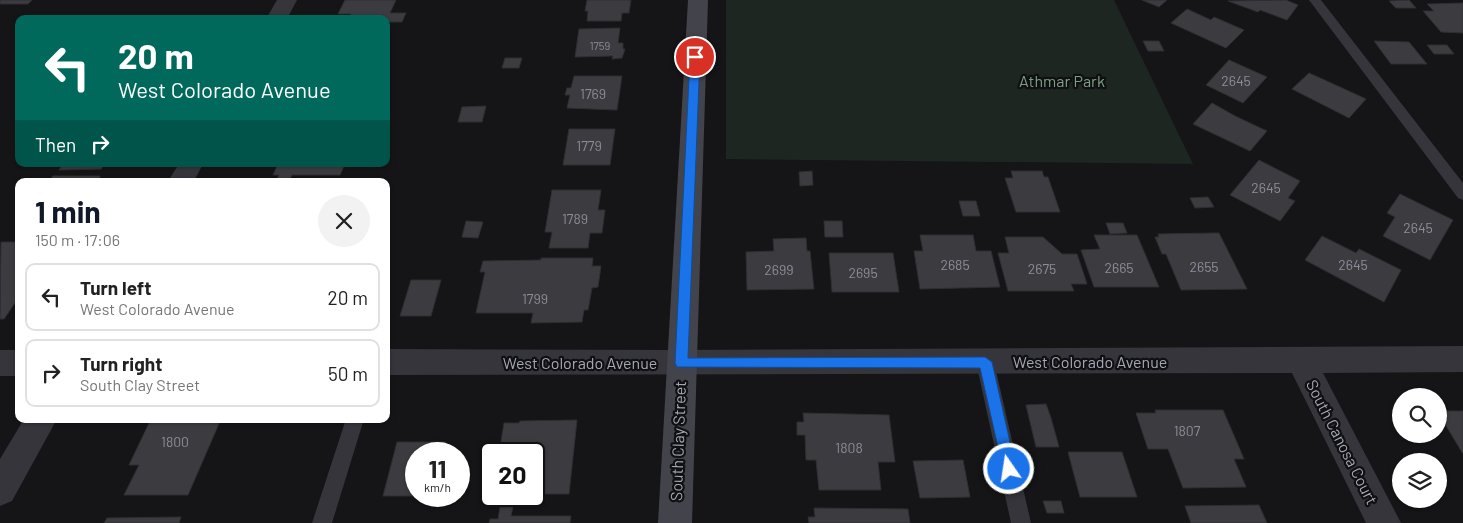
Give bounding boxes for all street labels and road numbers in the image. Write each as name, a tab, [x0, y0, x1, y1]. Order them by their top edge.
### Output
street label: West Colorado Avenue	[1013, 352, 1167, 371]
street label: West Colorado Avenue	[503, 353, 657, 372]
street label: South Canosa Court	[1303, 376, 1382, 507]
street label: South Clay Street	[666, 381, 689, 501]

